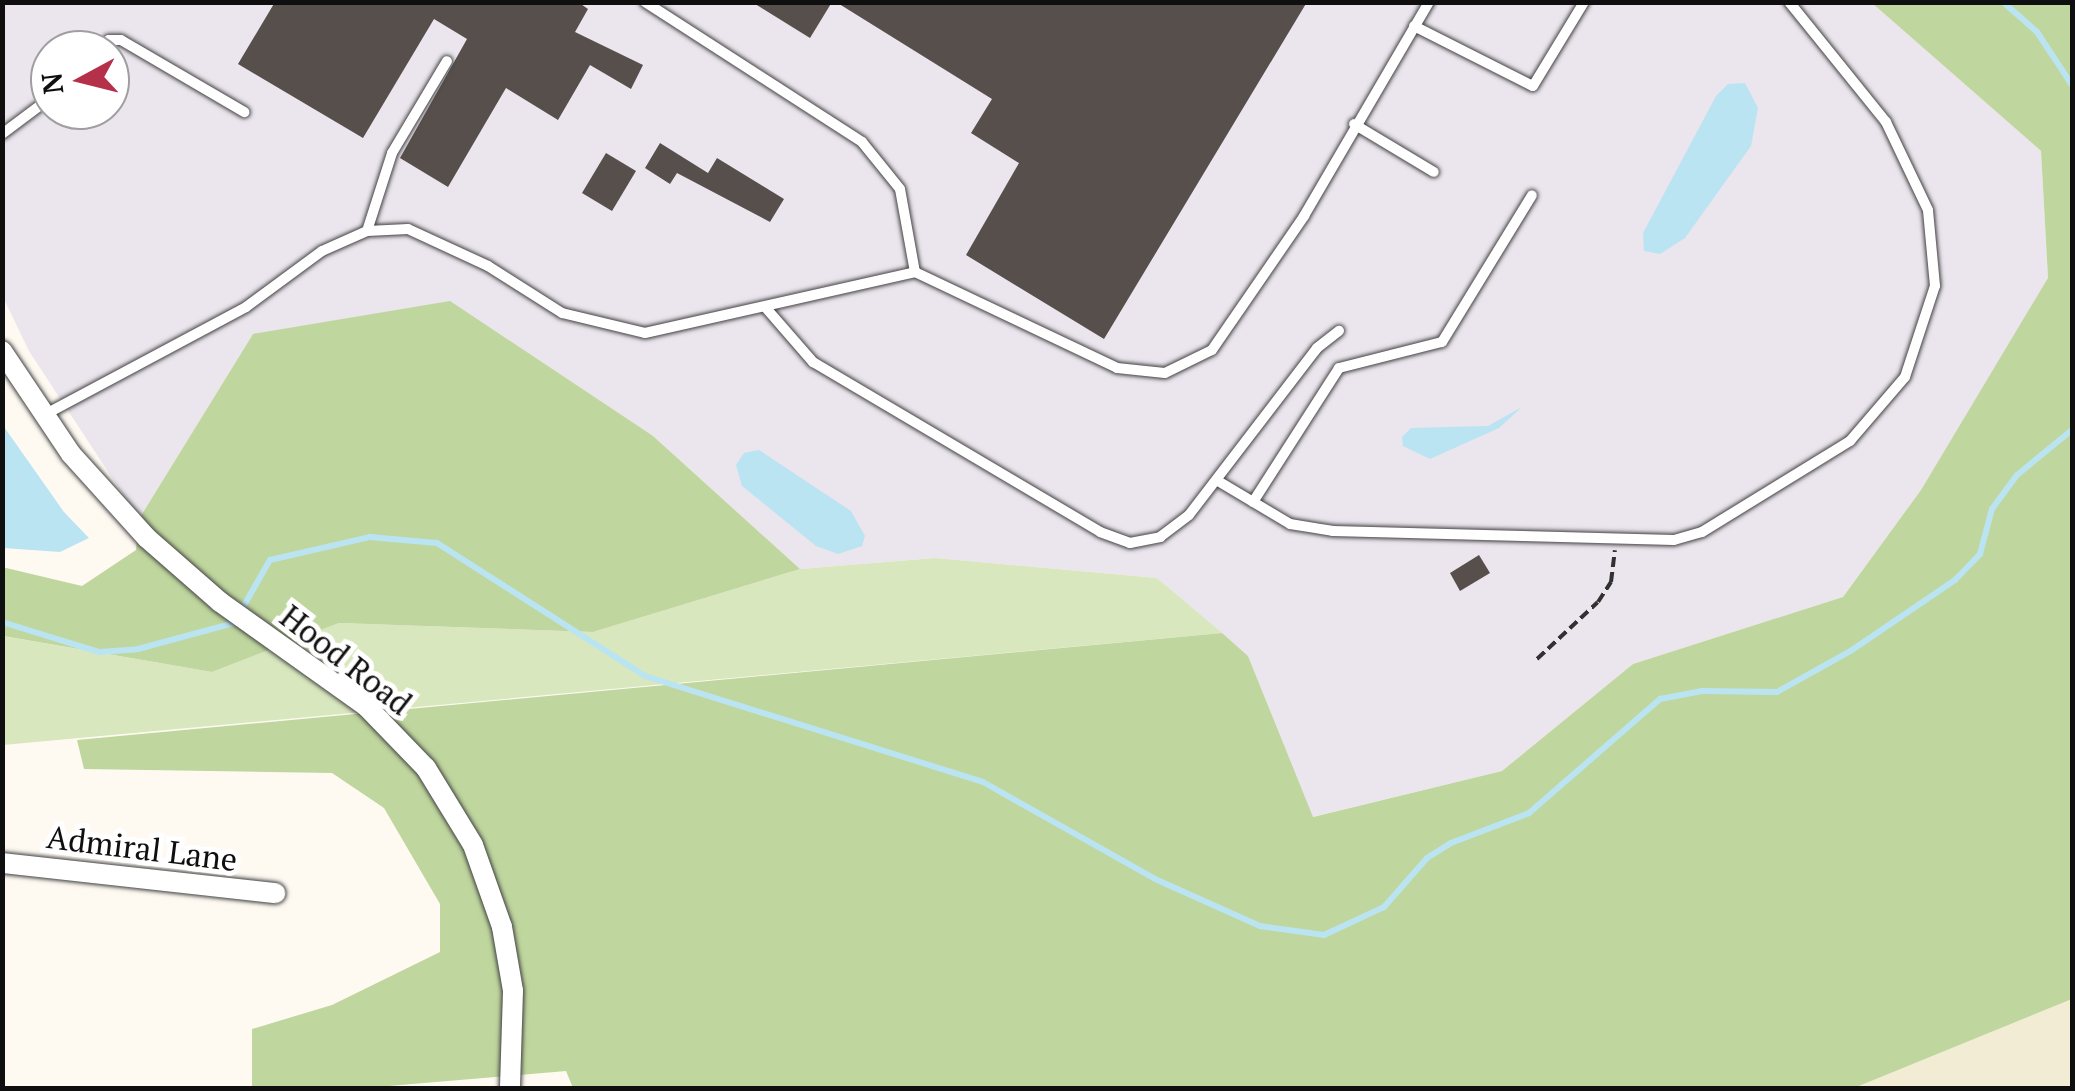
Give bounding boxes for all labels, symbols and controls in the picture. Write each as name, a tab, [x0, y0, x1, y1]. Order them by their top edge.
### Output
north arrow	[30, 30, 130, 130]
text: N	[32, 71, 71, 96]
street label: Hood Road	[273, 597, 419, 723]
street label: Admiral Lane	[45, 817, 239, 879]

